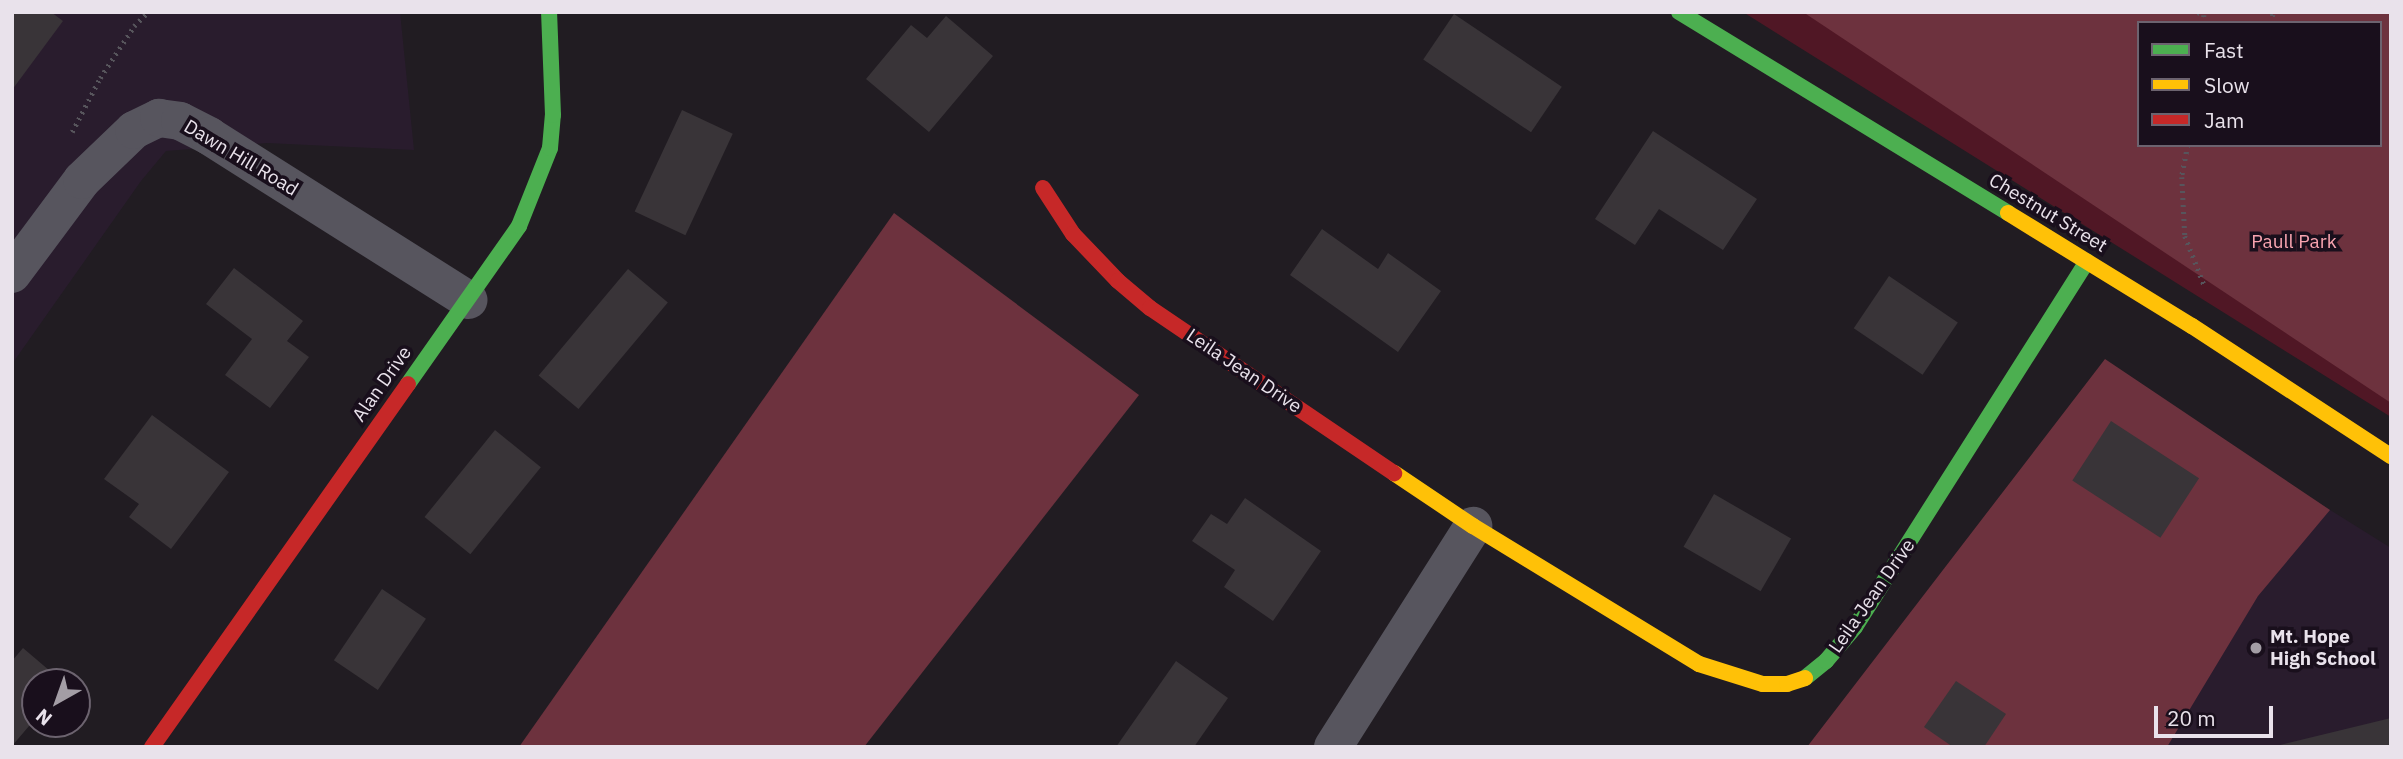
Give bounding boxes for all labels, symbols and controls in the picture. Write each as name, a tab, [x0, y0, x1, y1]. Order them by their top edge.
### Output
legend	[2137, 21, 2382, 147]
text: Fast	[2204, 36, 2244, 64]
text: Slow	[2204, 71, 2250, 99]
text: Jam	[2204, 106, 2244, 134]
street label: Dawn Hill Road	[180, 115, 302, 201]
street label: Chestnut Street	[1985, 169, 2111, 257]
park label: Paull Park	[2251, 231, 2337, 253]
street label: Leila Jean Drive	[1182, 324, 1306, 418]
street label: Alan Drive	[348, 342, 416, 426]
street label: Leila Jean Drive	[1824, 535, 1920, 657]
place label: Mt. Hope High School	[2270, 626, 2376, 670]
marker: Mt. Hope High School	[2248, 640, 2264, 656]
north arrow	[21, 668, 91, 738]
scale bar	[2158, 692, 2277, 736]
text: N	[31, 704, 57, 731]
text: 20 m	[2167, 704, 2216, 732]

